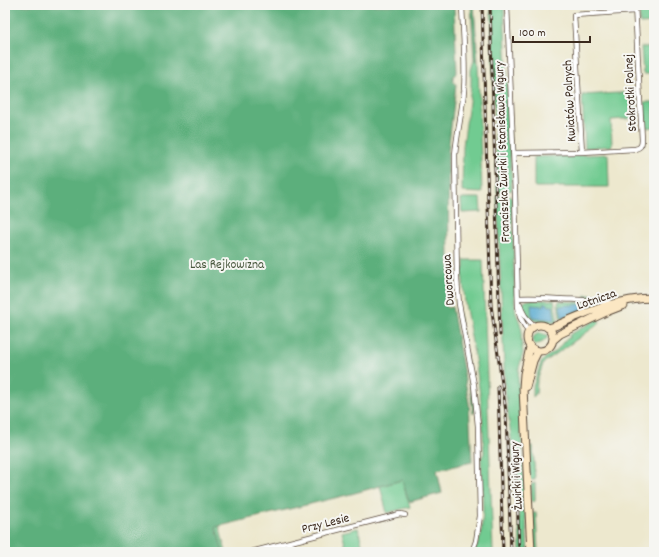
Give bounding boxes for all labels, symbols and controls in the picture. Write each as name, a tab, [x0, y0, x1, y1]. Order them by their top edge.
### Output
scale bar	[513, 18, 590, 44]
text: 100 m	[519, 25, 546, 42]
street label: Stokrotki Polnej	[620, 54, 643, 132]
street label: Kwiatów Polnych	[559, 59, 582, 142]
street label: Franciszka Żwirki i Stanisława Wigury	[491, 60, 516, 243]
street label: Dworcowa	[438, 253, 461, 306]
park label: Las Rejkowizna	[190, 256, 265, 275]
street label: Lotnicza	[575, 284, 620, 316]
street label: Żwirki i Wigury	[506, 440, 529, 511]
street label: Przy Lesie	[300, 509, 352, 540]

